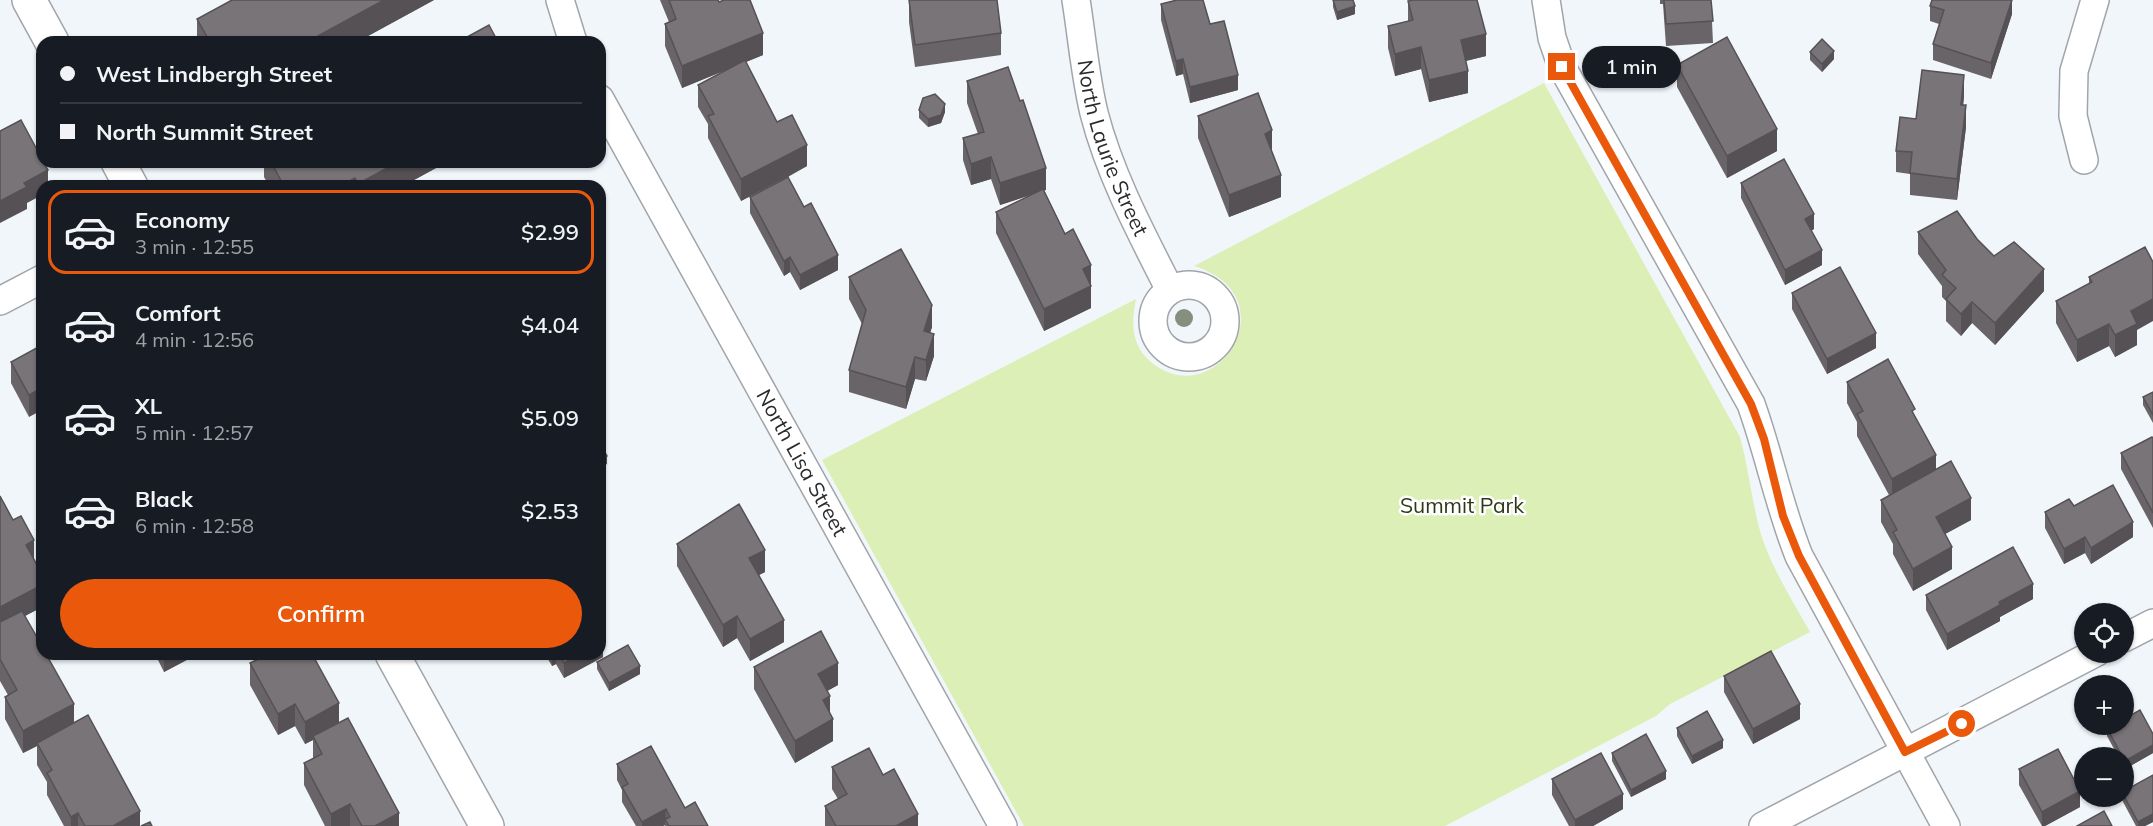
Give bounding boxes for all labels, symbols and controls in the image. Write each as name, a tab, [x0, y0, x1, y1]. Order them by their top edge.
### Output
callout: 1 min	[1583, 46, 1682, 88]
route end	[1548, 53, 1575, 80]
text: 1 min	[1606, 54, 1657, 79]
street label: North Laurie Street	[1072, 58, 1155, 240]
text: West Lindbergh Street	[96, 60, 332, 88]
text: North Summit Street	[96, 118, 313, 146]
icon: car	[63, 205, 117, 259]
text: Economy	[135, 206, 230, 234]
text: $2.99	[521, 218, 579, 246]
text: 3 min · 12:55	[135, 234, 254, 259]
icon: car	[63, 298, 117, 352]
text: Comfort	[135, 299, 221, 327]
text: $4.04	[521, 311, 579, 339]
text: 4 min · 12:56	[135, 327, 254, 352]
street label: North Lisa Street	[751, 384, 854, 540]
icon: car	[63, 391, 117, 445]
text: XL	[135, 392, 162, 420]
text: $5.09	[521, 404, 579, 432]
text: 5 min · 12:57	[135, 420, 254, 445]
icon: car	[63, 484, 117, 538]
text: Black	[135, 485, 193, 513]
park label: Summit Park	[1400, 492, 1524, 518]
text: $2.53	[521, 497, 579, 525]
text: 6 min · 12:58	[135, 513, 254, 538]
button: Confirm	[60, 579, 582, 648]
map controls	[2074, 603, 2134, 807]
button: locate	[2074, 603, 2134, 663]
button: +	[2074, 675, 2134, 735]
route start	[1948, 710, 1975, 737]
button: −	[2074, 747, 2134, 807]

